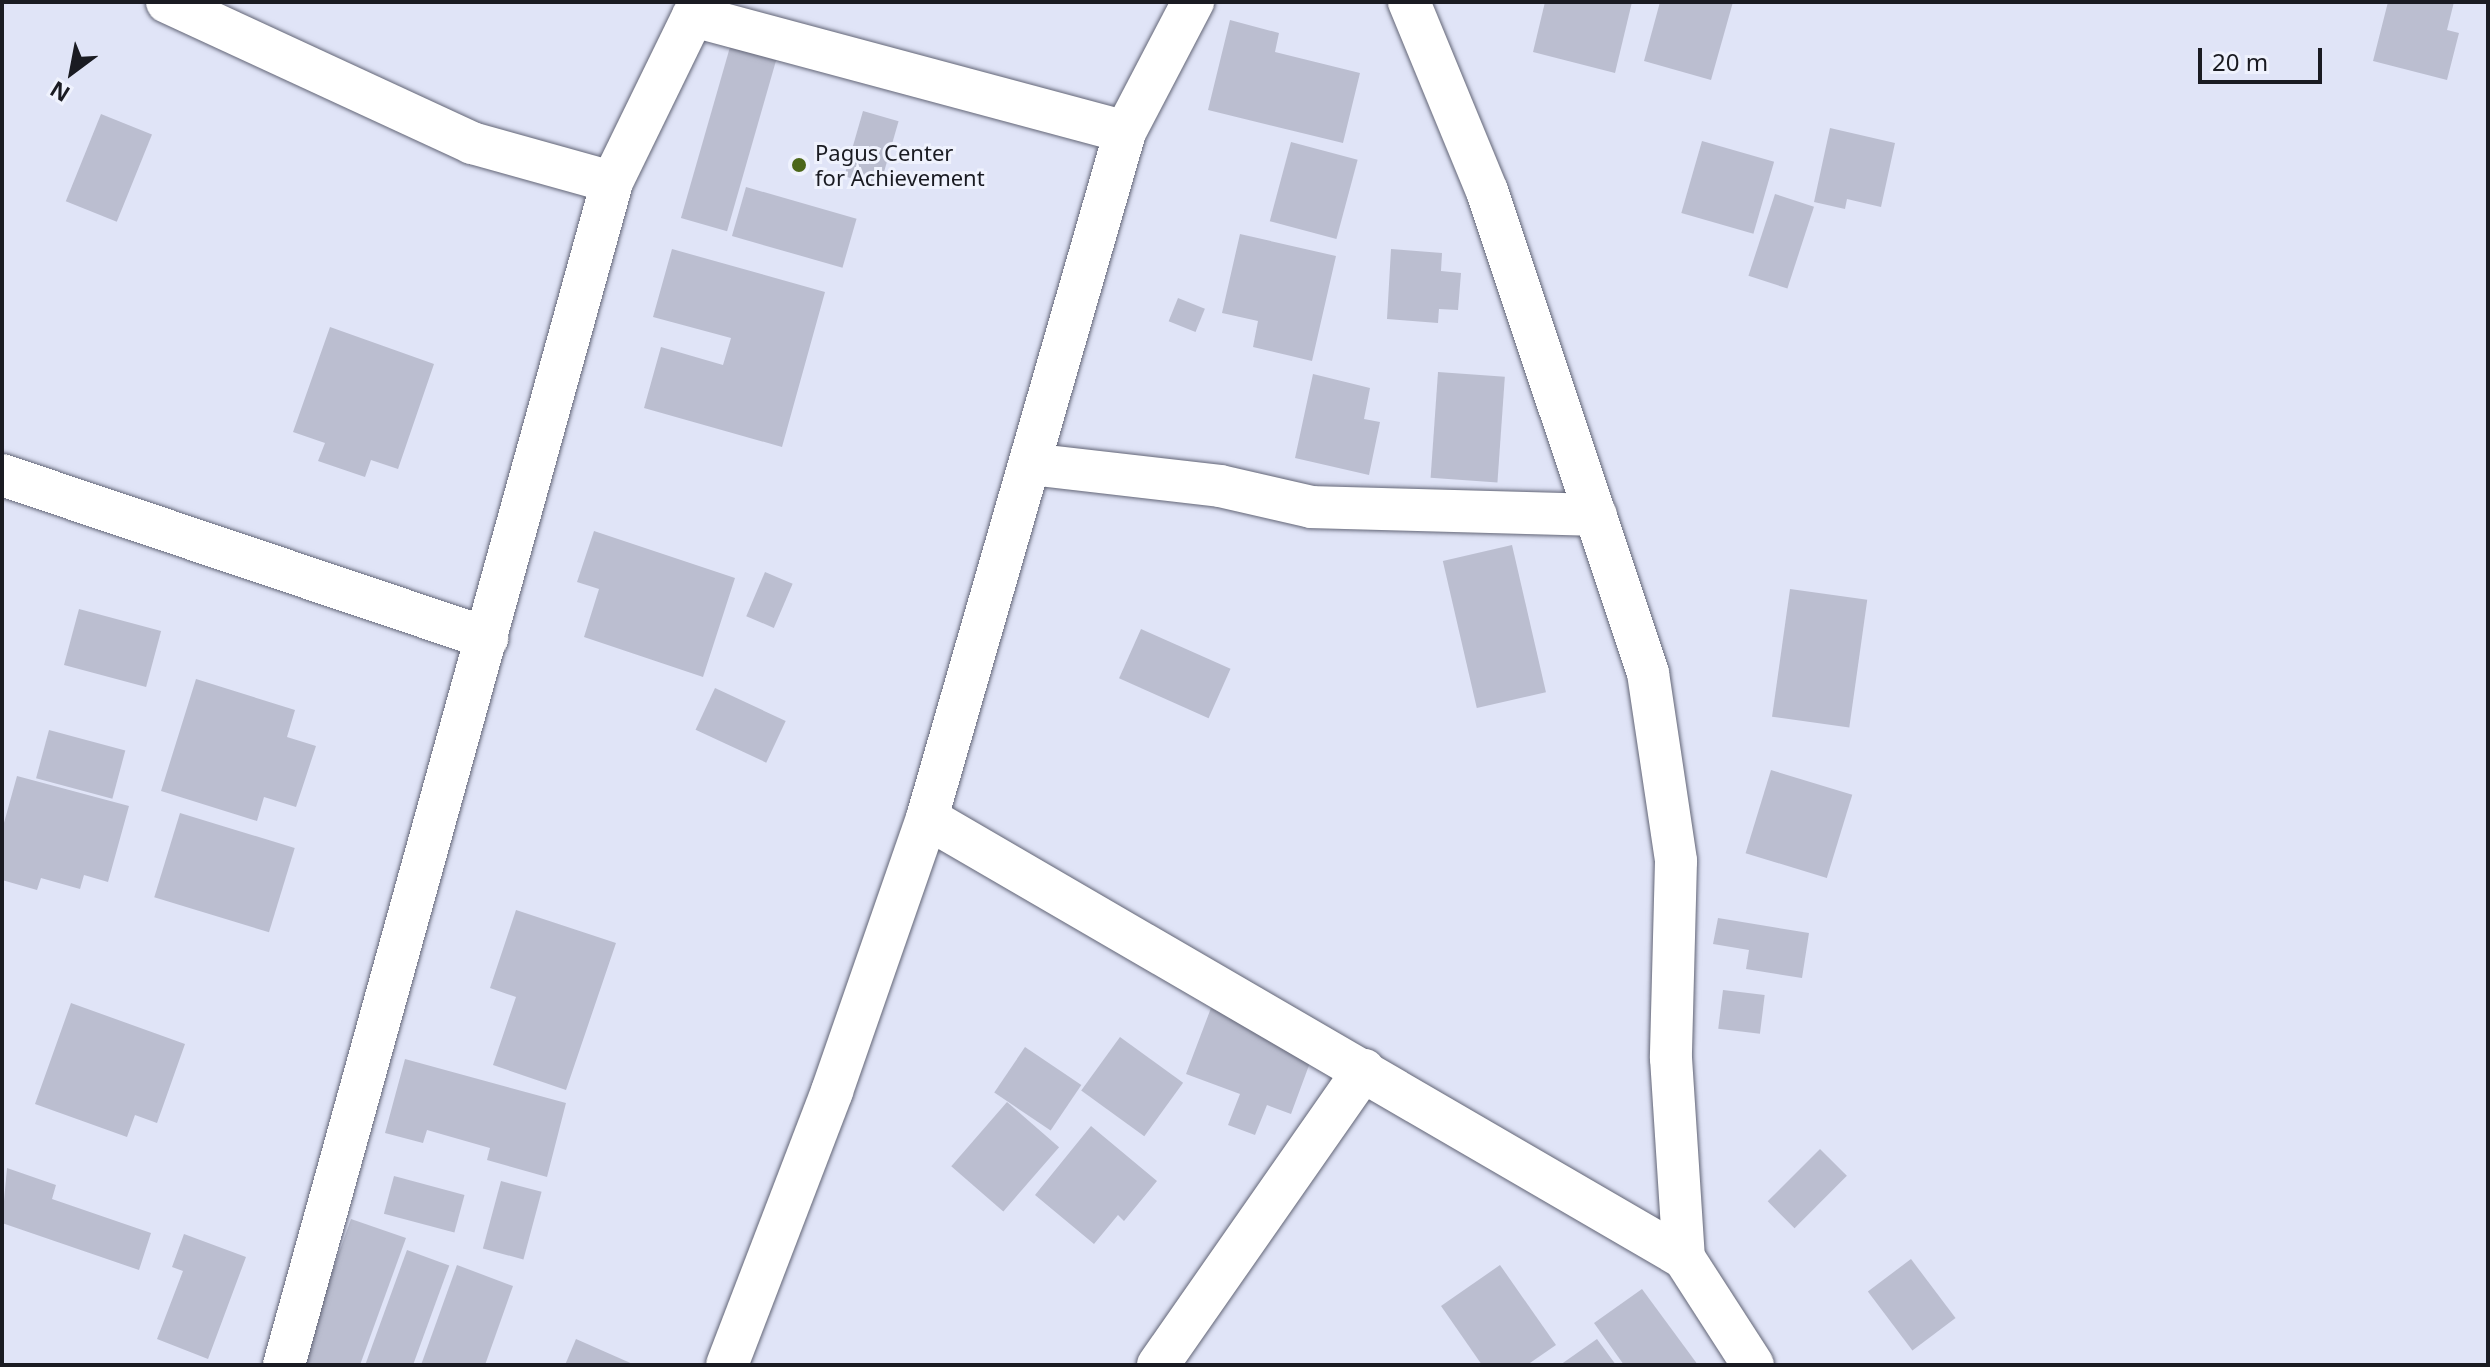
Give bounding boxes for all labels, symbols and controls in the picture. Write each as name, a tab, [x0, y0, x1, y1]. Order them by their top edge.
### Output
north arrow	[32, 32, 112, 112]
scale bar	[2202, 32, 2326, 82]
text: 20 m	[2212, 45, 2268, 78]
text: N	[44, 75, 75, 110]
place label: Pagus Center for Achievement	[815, 139, 985, 190]
marker: Pagus Center for Achievement	[790, 156, 808, 174]

